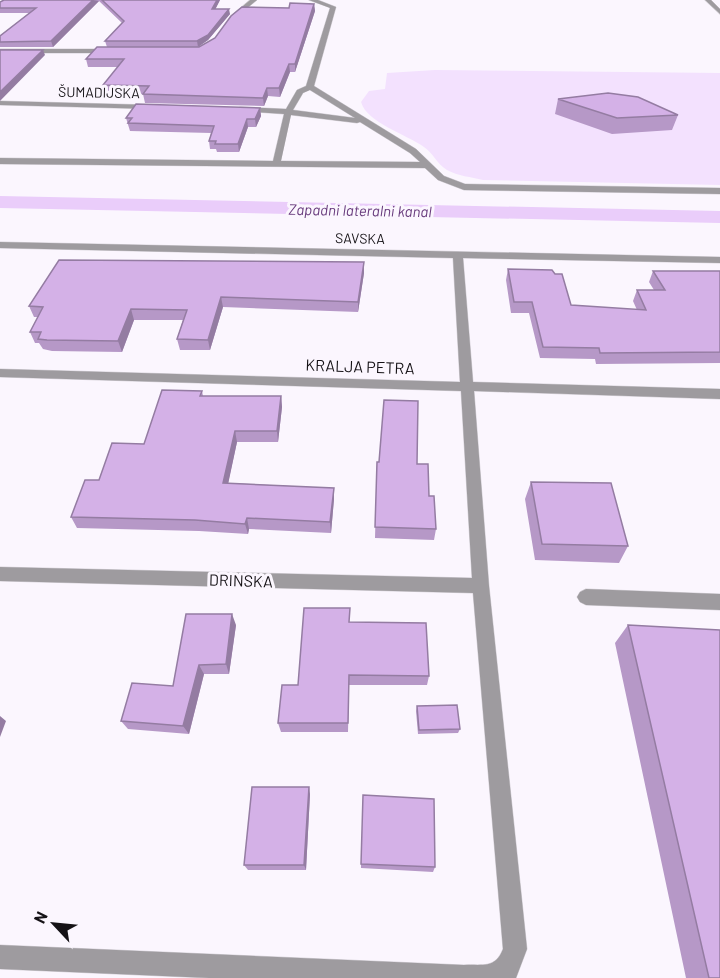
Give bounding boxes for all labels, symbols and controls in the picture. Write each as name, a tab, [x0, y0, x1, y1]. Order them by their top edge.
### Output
street label: ŠUMADIJSKA	[58, 83, 141, 101]
water label: Zapadni lateralni kanal	[288, 200, 433, 220]
street label: SAVSKA	[335, 229, 386, 247]
street label: KRALJA PETRA	[305, 355, 415, 377]
street label: DRINSKA	[209, 569, 274, 591]
north arrow	[24, 894, 84, 954]
text: N	[29, 908, 51, 926]

